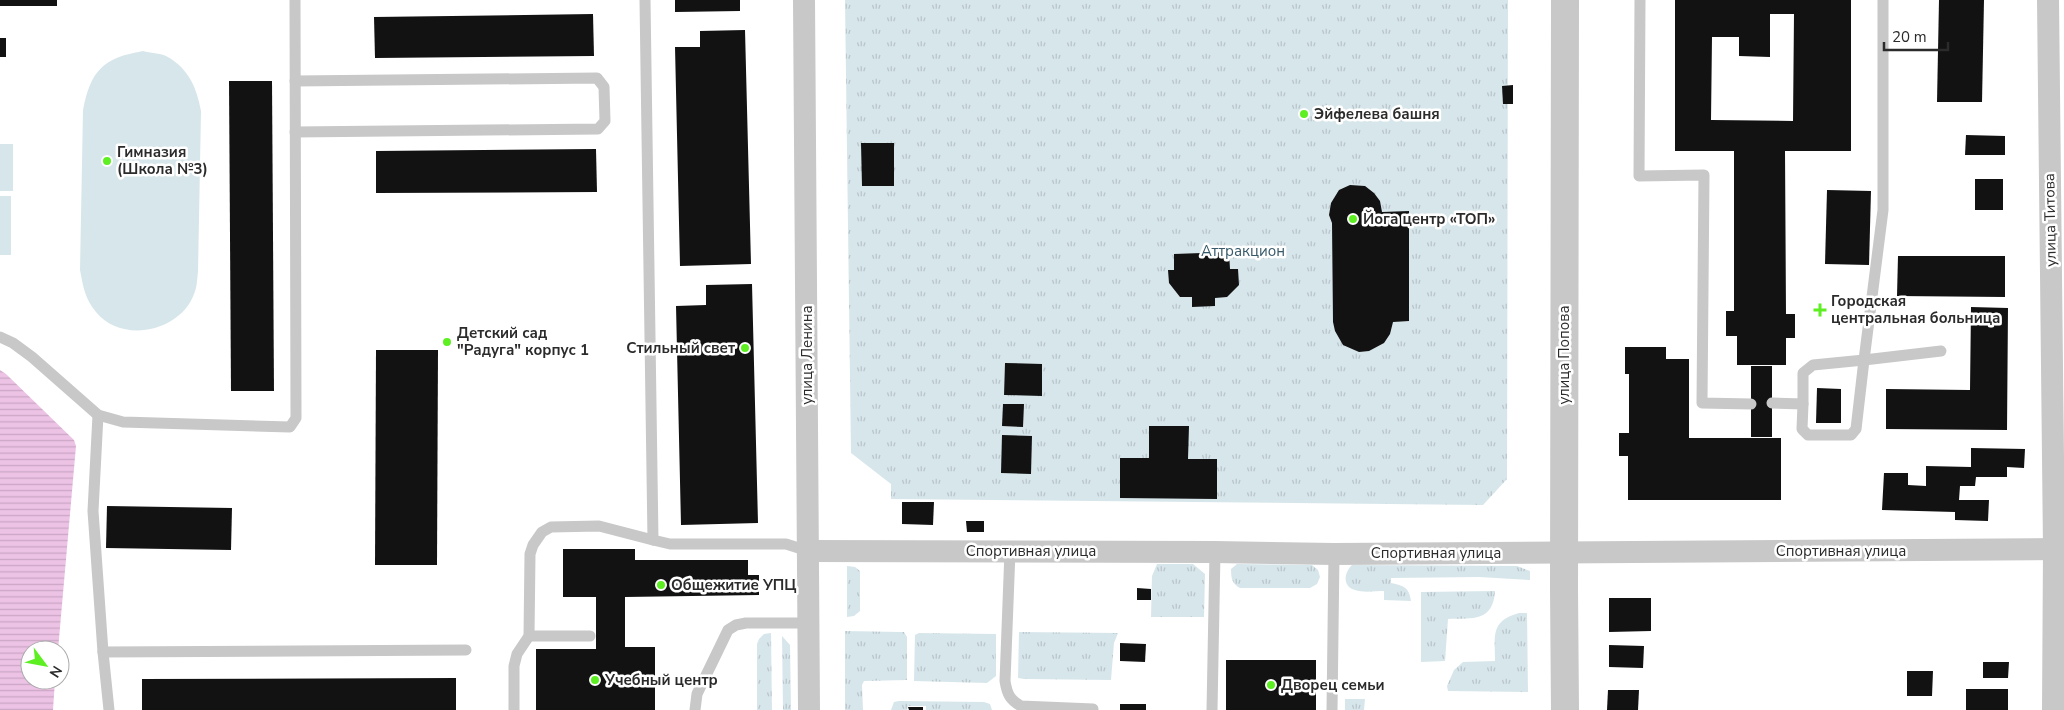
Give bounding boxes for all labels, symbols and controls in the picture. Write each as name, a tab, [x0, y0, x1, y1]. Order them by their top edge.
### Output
scale bar	[1884, 20, 1948, 52]
text: 20 m	[1892, 27, 1927, 47]
place label: Эйфелева башня	[1314, 104, 1440, 124]
marker: Эйфелева башня	[1298, 108, 1310, 120]
place label: Гимназия (Школа №3)	[117, 142, 208, 179]
marker: Гимназия (Школа №3)	[101, 155, 113, 167]
street label: улица Титова	[2039, 173, 2061, 267]
place label: Йога центр «ТОП»	[1363, 209, 1496, 229]
marker: Йога центр «ТОП»	[1347, 213, 1359, 225]
park label: Аттракцион	[1201, 241, 1285, 261]
place label: Городская центральная больница	[1831, 291, 2001, 328]
marker: Городская центральная больница	[1813, 303, 1827, 317]
street label: улица Ленина	[797, 305, 817, 405]
street label: улица Попова	[1554, 305, 1574, 405]
place label: Детский сад "Радуга" корпус 1	[457, 323, 589, 360]
marker: Детский сад "Радуга" корпус 1	[441, 336, 453, 348]
place label: Стильный свет	[626, 338, 735, 358]
marker: Стильный свет	[739, 342, 751, 354]
street label: Спортивная улица	[966, 541, 1096, 561]
street label: Спортивная улица	[1776, 541, 1906, 561]
street label: Спортивная улица	[1371, 543, 1501, 563]
place label: Общежитие УПЦ	[671, 575, 796, 595]
marker: Общежитие УПЦ	[655, 579, 667, 591]
north arrow	[20, 640, 70, 690]
text: N	[45, 662, 66, 681]
place label: Учебный центр	[604, 670, 718, 690]
marker: Учебный центр	[589, 674, 601, 686]
place label: Дворец семьи	[1281, 675, 1385, 695]
marker: Дворец семьи	[1265, 679, 1277, 691]

